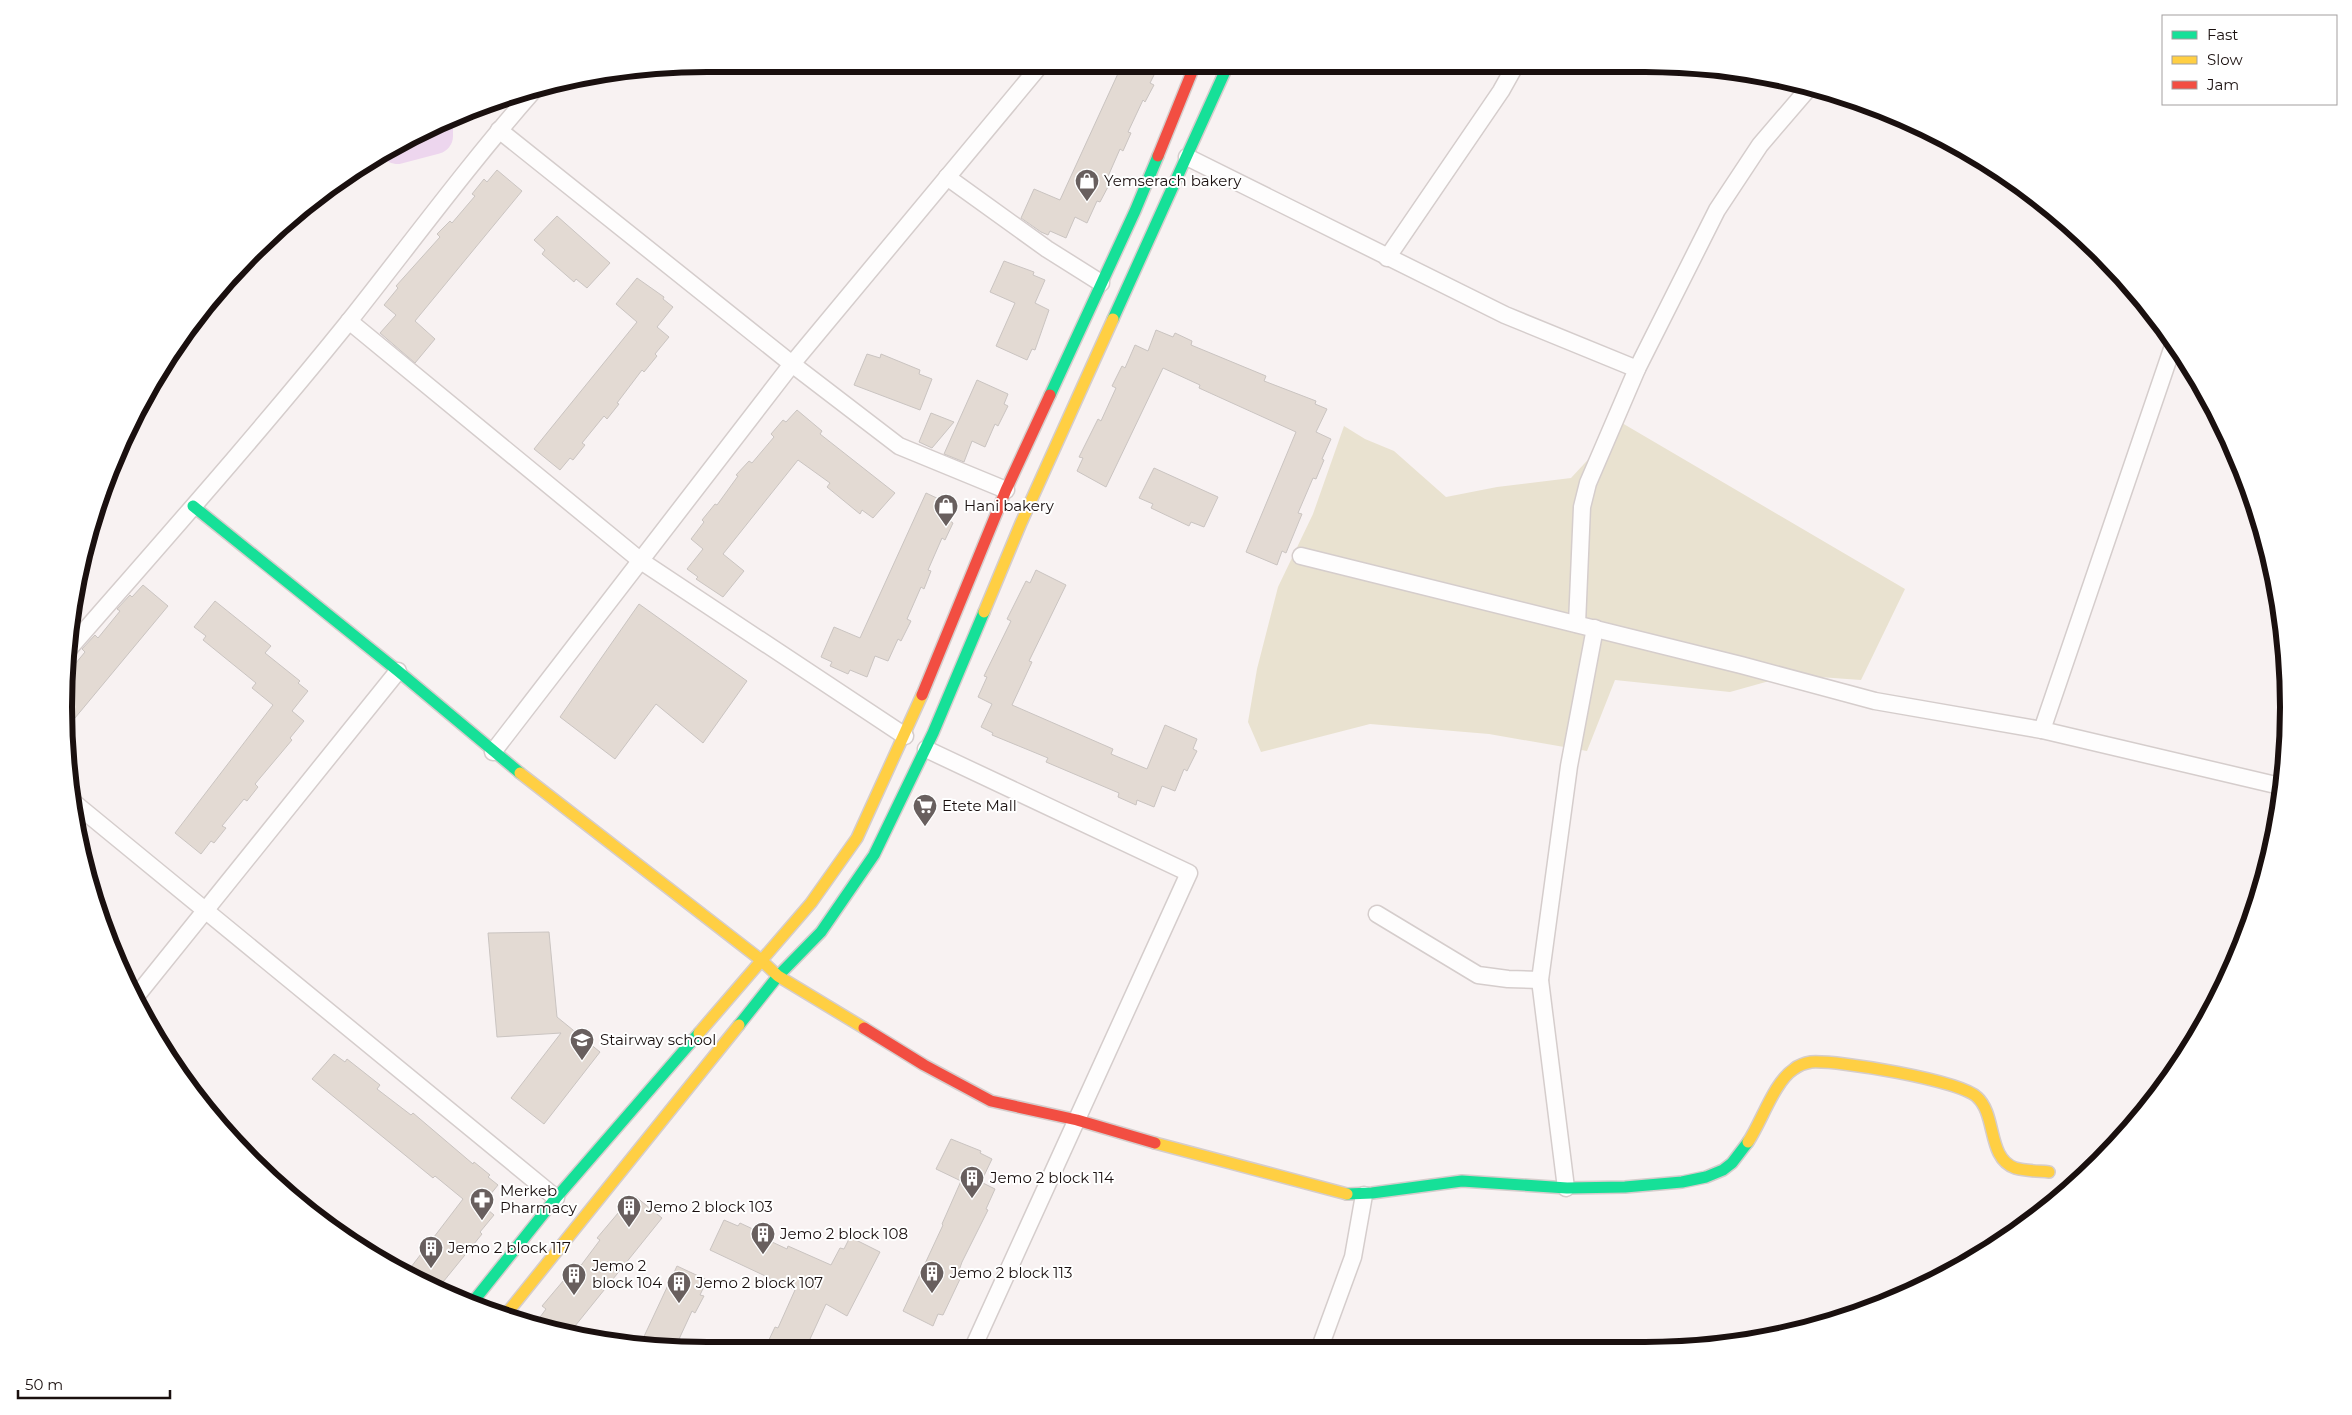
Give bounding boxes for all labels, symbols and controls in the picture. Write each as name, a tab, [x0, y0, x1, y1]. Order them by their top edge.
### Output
legend	[2162, 15, 2337, 105]
text: Fast	[2207, 25, 2238, 44]
text: Slow	[2207, 50, 2243, 69]
text: Jam	[2206, 75, 2239, 94]
shop icon: Yemserach bakery	[1074, 168, 1100, 202]
place label: Yemserach bakery	[1104, 171, 1242, 190]
shop icon: Hani bakery	[933, 493, 959, 527]
place label: Hani bakery	[964, 496, 1055, 515]
supermarket icon: Etete Mall	[912, 793, 938, 827]
place label: Etete Mall	[942, 796, 1017, 815]
school or university icon: Stairway school	[569, 1027, 595, 1061]
place label: Stairway school	[600, 1030, 716, 1049]
building icon: Jemo 2 block 114	[959, 1165, 985, 1199]
place label: Jemo 2 block 114	[989, 1168, 1114, 1187]
place label: Merkeb Pharmacy	[500, 1181, 578, 1217]
pharmacy icon: Merkeb Pharmacy	[469, 1187, 495, 1221]
building icon: Jemo 2 block 103	[616, 1194, 642, 1228]
place label: Jemo 2 block 103	[645, 1197, 773, 1216]
building icon: Jemo 2 block 108	[750, 1221, 776, 1255]
place label: Jemo 2 block 108	[779, 1224, 908, 1243]
building icon: Jemo 2 block 117	[418, 1235, 444, 1269]
place label: Jemo 2 block 117	[447, 1238, 571, 1257]
place label: Jemo 2 block 104	[591, 1256, 662, 1292]
building icon: Jemo 2 block 113	[919, 1260, 945, 1294]
building icon: Jemo 2 block 104	[561, 1262, 587, 1296]
place label: Jemo 2 block 113	[949, 1263, 1072, 1282]
building icon: Jemo 2 block 107	[666, 1270, 692, 1304]
place label: Jemo 2 block 107	[695, 1273, 823, 1292]
scale bar	[18, 1368, 170, 1400]
text: 50 m	[25, 1375, 63, 1394]

